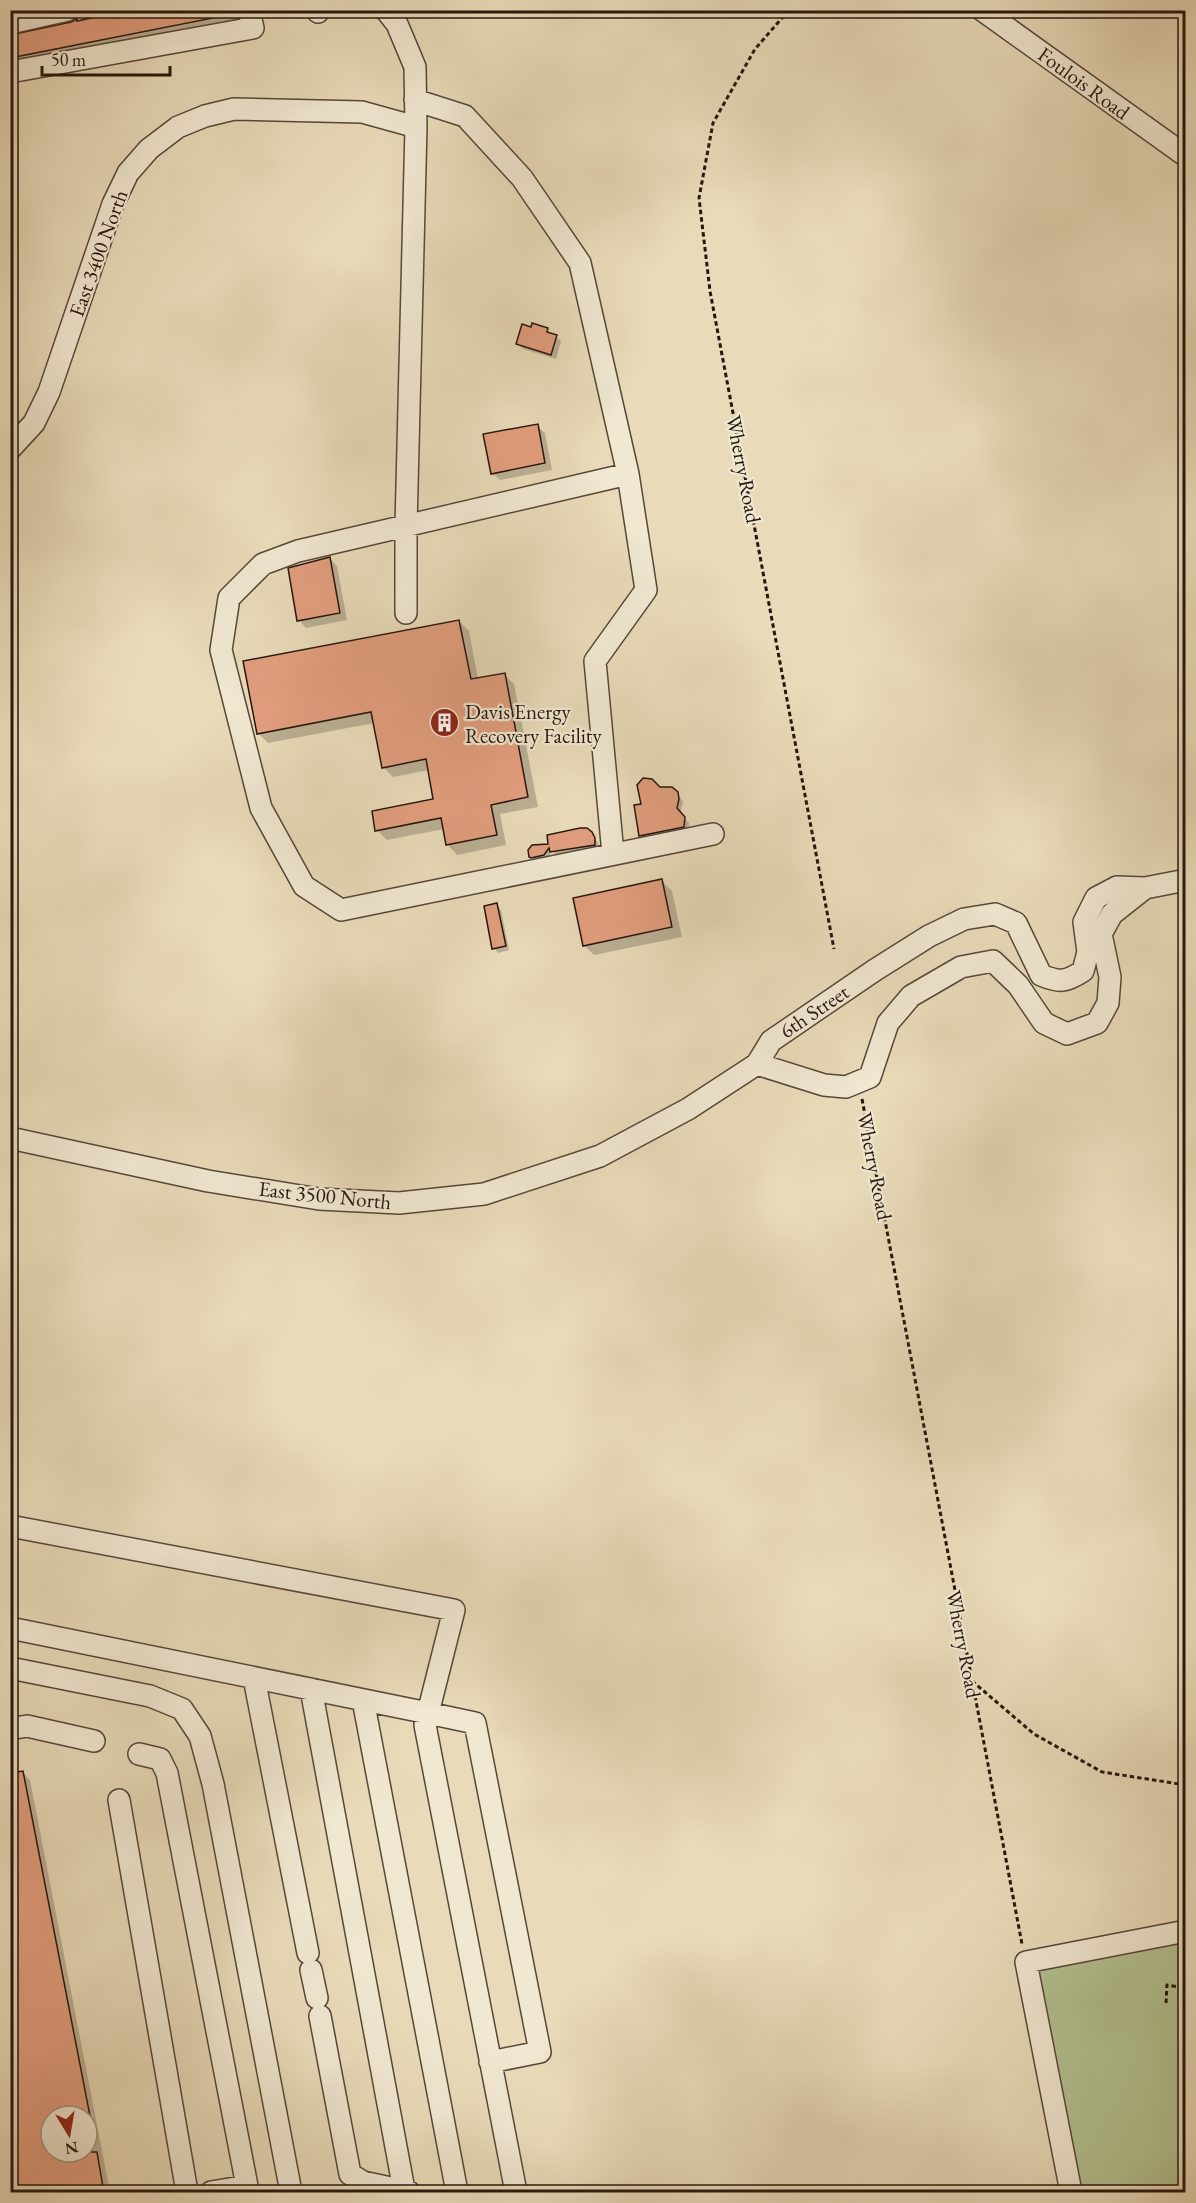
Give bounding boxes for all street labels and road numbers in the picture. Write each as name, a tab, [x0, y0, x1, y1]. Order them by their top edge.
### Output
street label: Foulois Road	[1033, 41, 1136, 126]
street label: East 3400 North	[63, 186, 134, 320]
street label: Wherry Road	[720, 413, 768, 526]
street label: 6th Street	[774, 978, 854, 1044]
street label: Wherry Road	[851, 1110, 899, 1223]
street label: East 3500 North	[257, 1175, 393, 1215]
street label: Wherry Road	[940, 1588, 988, 1701]

